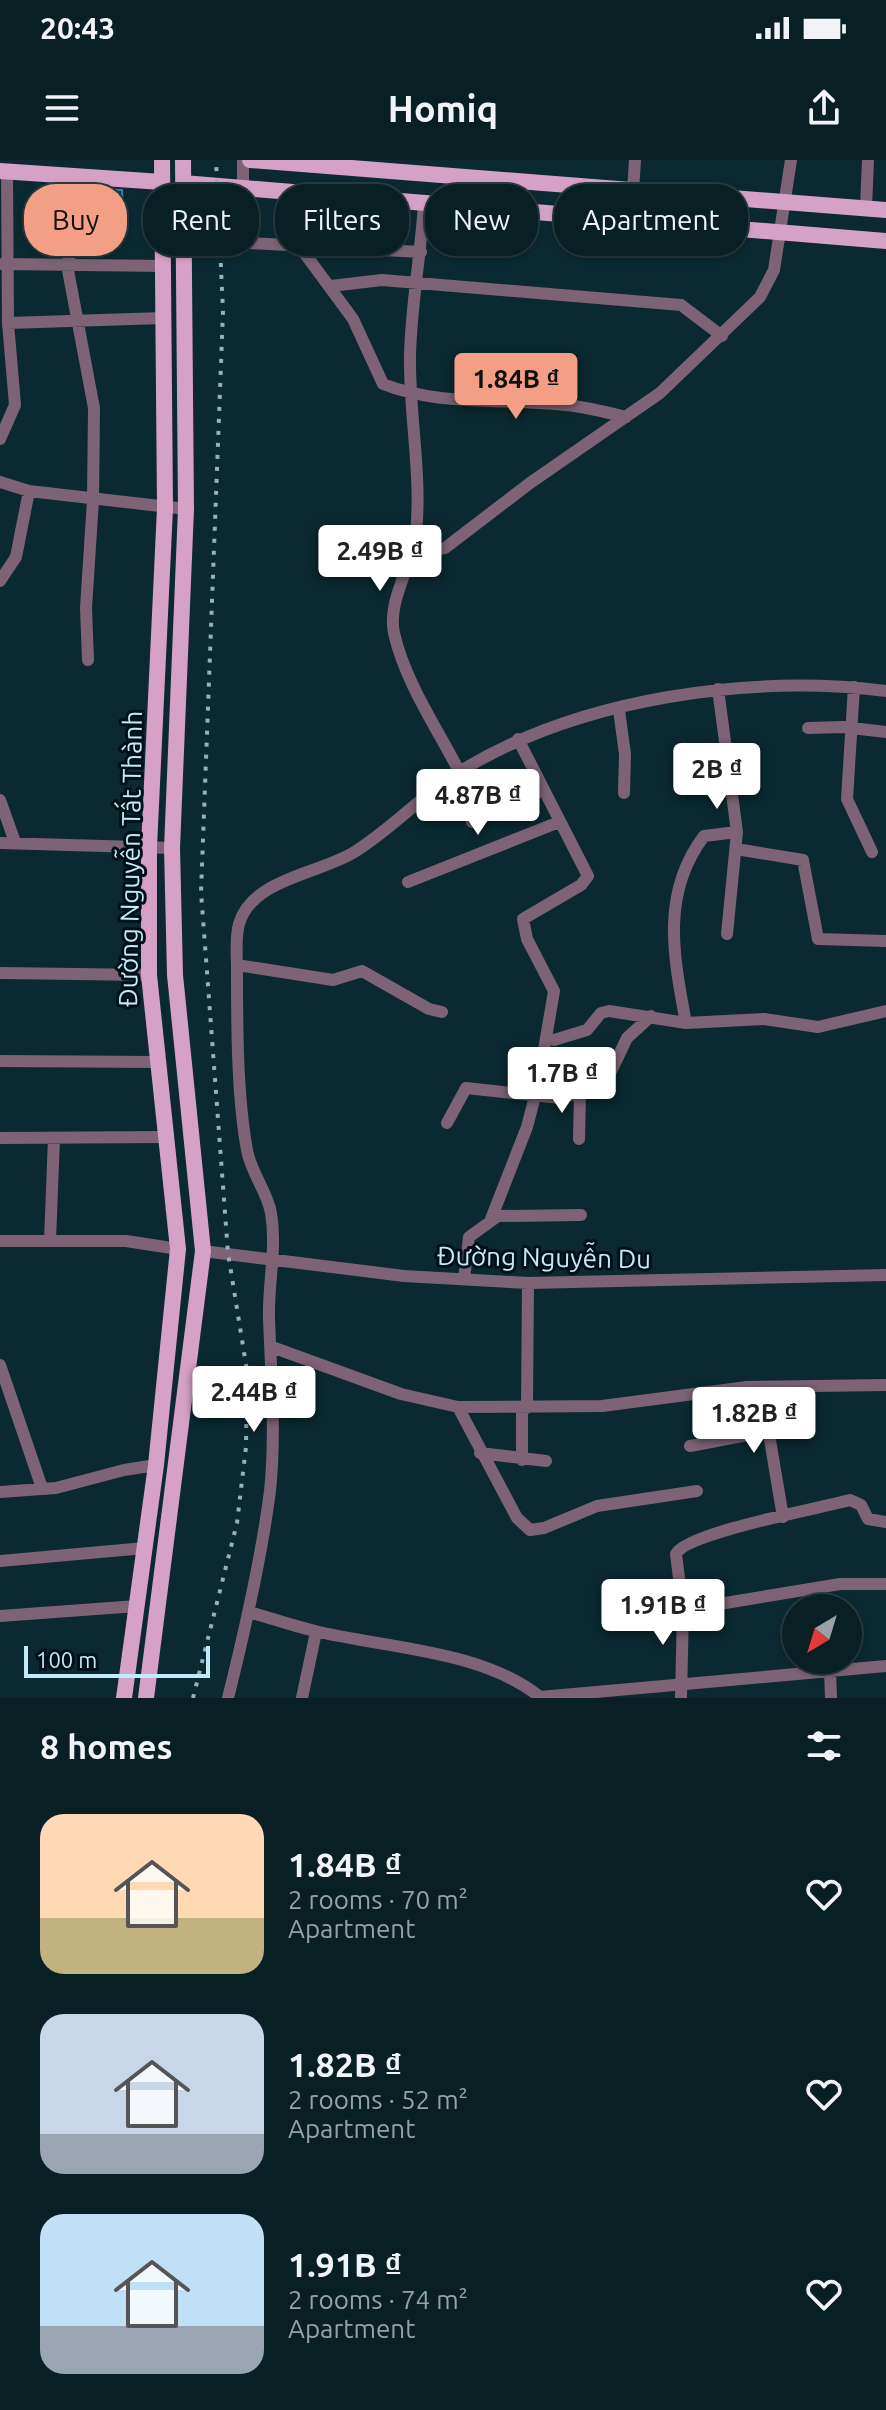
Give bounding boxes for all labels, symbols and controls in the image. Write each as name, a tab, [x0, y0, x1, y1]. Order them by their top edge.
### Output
text: 20:43	[40, 11, 115, 45]
icon: menu	[40, 86, 84, 130]
icon: share	[802, 86, 846, 130]
text: Homiq	[388, 88, 498, 129]
chip: Buy	[24, 184, 127, 256]
chip: Rent	[143, 184, 259, 256]
chip: Filters	[275, 184, 409, 256]
chip: New	[425, 184, 538, 256]
chip: Apartment	[554, 184, 748, 256]
pin: 1.84B ₫	[442, 353, 590, 421]
text: 1.84B ₫	[472, 364, 560, 393]
pin: 2.49B ₫	[306, 525, 454, 593]
text: 2.49B ₫	[336, 536, 424, 565]
street label: Đường Nguyễn Tất Thành	[110, 711, 147, 1007]
pin: 2B ₫	[670, 743, 764, 811]
text: 2B ₫	[691, 754, 743, 783]
pin: 4.87B ₫	[404, 769, 552, 837]
text: 4.87B ₫	[434, 780, 522, 809]
pin: 1.7B ₫	[497, 1047, 627, 1115]
text: 1.7B ₫	[526, 1058, 598, 1087]
street label: Đường Nguyễn Du	[437, 1238, 651, 1273]
pin: 2.44B ₫	[180, 1366, 328, 1434]
text: 2.44B ₫	[210, 1377, 298, 1406]
pin: 1.82B ₫	[680, 1387, 828, 1455]
text: 1.82B ₫	[710, 1398, 798, 1427]
pin: 1.91B ₫	[589, 1579, 737, 1647]
text: 1.91B ₫	[619, 1590, 707, 1619]
north arrow	[782, 1594, 862, 1674]
map controls	[782, 1594, 862, 1674]
scale bar	[24, 1642, 210, 1678]
text: 100 m	[36, 1647, 97, 1672]
icon: filters	[802, 1724, 846, 1768]
text: 8 homes	[40, 1727, 173, 1765]
text: 1.84B ₫	[288, 1845, 402, 1883]
icon: home	[104, 1846, 200, 1942]
icon: heart	[802, 1872, 846, 1916]
text: 2 rooms · 70 m²	[288, 1885, 468, 1914]
text: Apartment	[288, 1914, 415, 1943]
text: 1.82B ₫	[288, 2045, 402, 2083]
icon: home	[104, 2046, 200, 2142]
icon: heart	[802, 2072, 846, 2116]
text: 2 rooms · 52 m²	[288, 2085, 468, 2114]
text: Apartment	[288, 2114, 415, 2143]
text: 1.91B ₫	[288, 2245, 402, 2283]
icon: home	[104, 2246, 200, 2342]
icon: heart	[802, 2272, 846, 2316]
text: 2 rooms · 74 m²	[288, 2285, 468, 2314]
text: Apartment	[288, 2314, 415, 2343]

